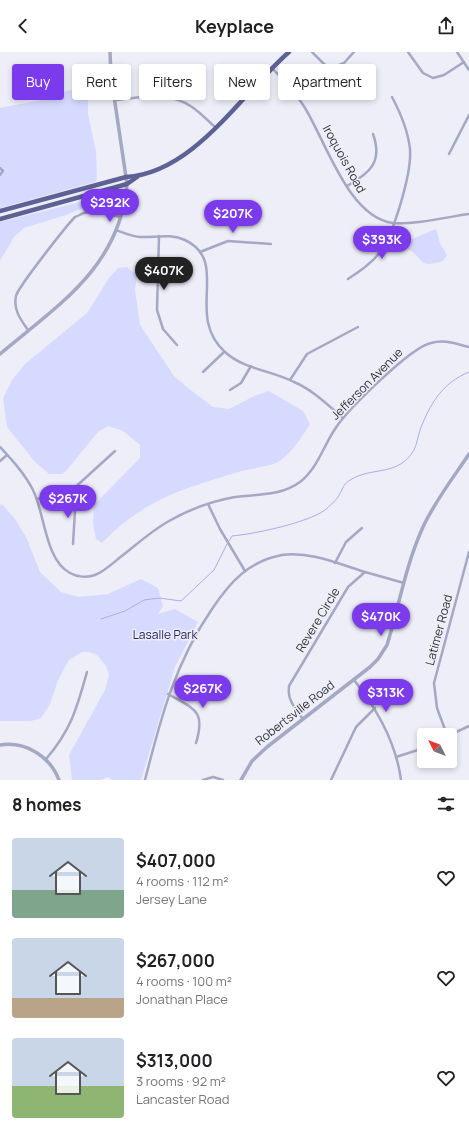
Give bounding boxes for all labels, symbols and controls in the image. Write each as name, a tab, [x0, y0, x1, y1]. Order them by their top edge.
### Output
text: Keyplace	[195, 14, 274, 38]
icon: back	[12, 15, 34, 37]
icon: share	[435, 15, 457, 37]
chip: Buy	[12, 64, 64, 100]
chip: Rent	[72, 64, 131, 100]
chip: Filters	[139, 64, 206, 100]
chip: New	[214, 64, 270, 100]
chip: Apartment	[278, 64, 376, 100]
street label: Iroquois Road	[319, 122, 370, 196]
pin: $292K	[82, 189, 138, 223]
text: $292K	[90, 193, 130, 211]
pin: $207K	[205, 200, 261, 234]
text: $207K	[213, 204, 253, 222]
pin: $393K	[354, 226, 410, 260]
text: $393K	[362, 230, 402, 248]
pin: $407K	[136, 257, 192, 291]
text: $407K	[144, 261, 184, 279]
street label: Jefferson Avenue	[327, 344, 406, 423]
pin: $267K	[40, 485, 96, 519]
text: $267K	[48, 489, 88, 507]
street label: Revere Circle	[292, 584, 344, 655]
street label: Latimer Road	[421, 593, 456, 667]
pin: $470K	[353, 603, 409, 637]
text: $470K	[361, 607, 401, 625]
park label: Lasalle Park	[133, 626, 198, 643]
pin: $267K	[175, 675, 231, 709]
street label: Robertsville Road	[251, 676, 338, 749]
text: $267K	[183, 679, 223, 697]
pin: $313K	[358, 679, 414, 713]
text: $313K	[367, 683, 405, 701]
north arrow	[417, 728, 457, 768]
map controls	[417, 728, 457, 768]
text: 8 homes	[12, 793, 82, 816]
icon: filters	[435, 793, 457, 815]
text: $407,000	[136, 849, 216, 872]
icon: home	[44, 854, 92, 902]
icon: heart	[435, 867, 457, 889]
text: 4 rooms · 112 m²	[136, 872, 229, 890]
text: Jersey Lane	[136, 890, 207, 908]
text: $267,000	[136, 949, 215, 972]
icon: home	[44, 954, 92, 1002]
icon: heart	[435, 967, 457, 989]
text: 4 rooms · 100 m²	[136, 972, 232, 990]
text: Jonathan Place	[136, 990, 228, 1008]
text: $313,000	[136, 1049, 213, 1072]
icon: home	[44, 1054, 92, 1102]
icon: heart	[435, 1067, 457, 1089]
text: 3 rooms · 92 m²	[136, 1072, 226, 1090]
text: Lancaster Road	[136, 1090, 229, 1108]

